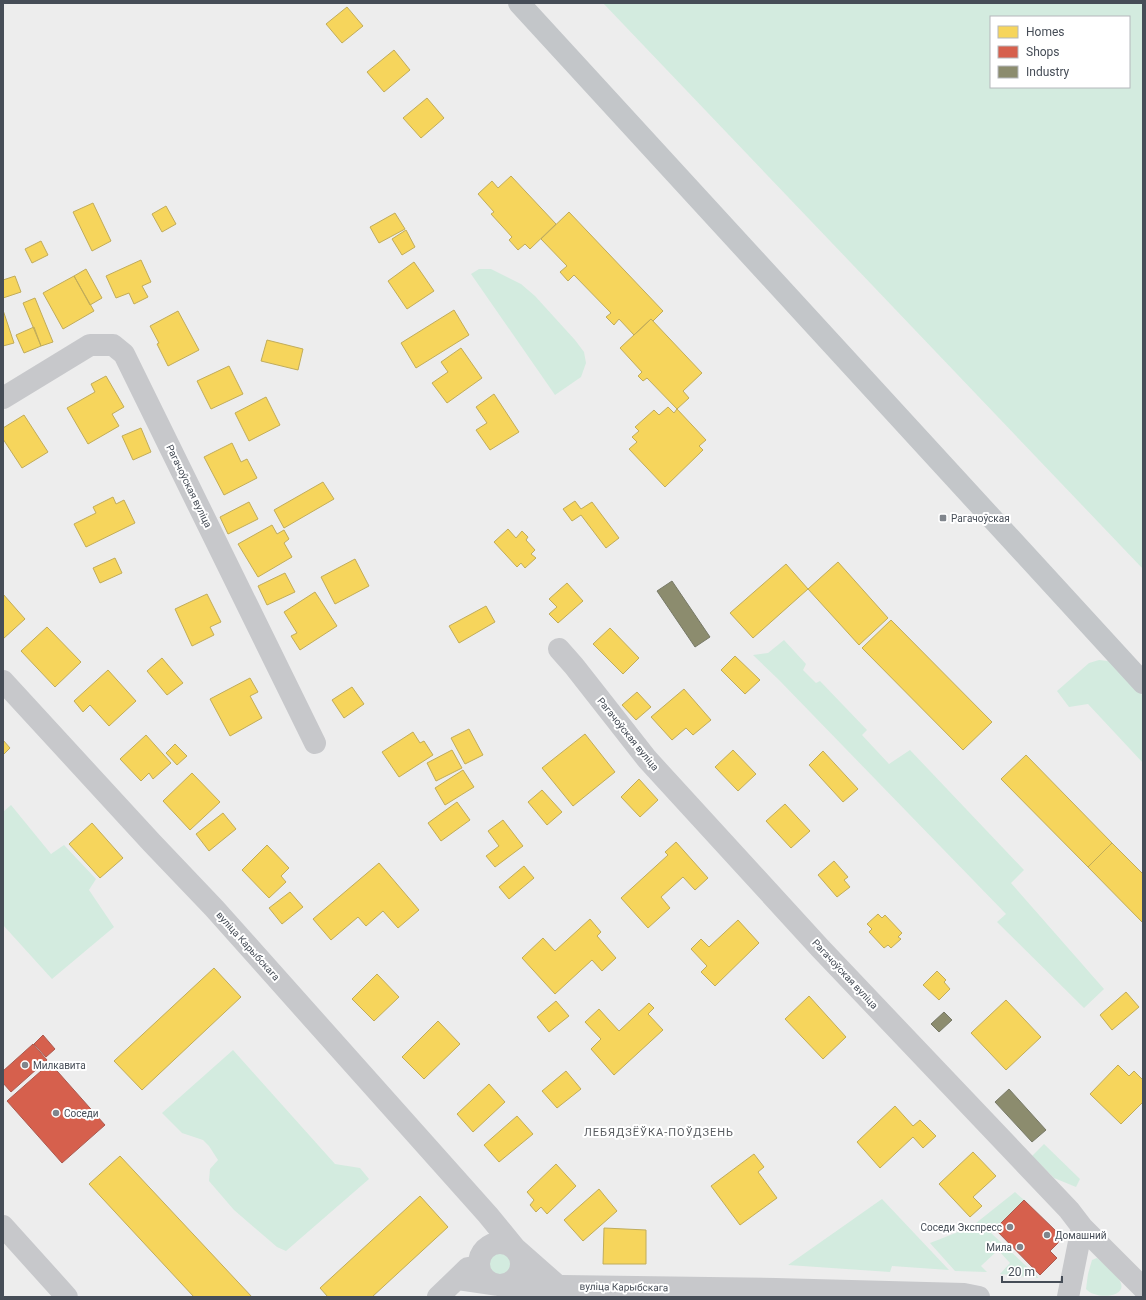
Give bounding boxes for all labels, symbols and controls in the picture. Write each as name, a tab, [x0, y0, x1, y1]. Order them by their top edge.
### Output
legend	[990, 16, 1130, 88]
text: Homes	[1026, 25, 1064, 39]
text: Shops	[1026, 45, 1060, 59]
text: Industry	[1026, 65, 1070, 79]
street label: Рагачоўская вуліца	[164, 443, 214, 529]
marker: Рагачоўская	[938, 513, 948, 523]
place label: Рагачоўская	[951, 513, 1010, 524]
street label: Рагачоўская вуліца	[595, 695, 661, 773]
street label: вуліца Карыбскага	[214, 909, 282, 983]
street label: Рагачоўская вуліца	[810, 937, 880, 1011]
marker: Милкавита	[20, 1060, 30, 1070]
place label: Милкавита	[33, 1060, 86, 1071]
marker: Соседи	[51, 1108, 61, 1118]
place label: Соседи	[64, 1108, 99, 1119]
district label: ЛЕБЯДЗЁЎКА-ПОЎДЗЕНЬ	[584, 1126, 734, 1139]
place label: Соседи Экспресс	[921, 1222, 1002, 1233]
marker: Соседи Экспресс	[1005, 1222, 1015, 1232]
marker: Домашний	[1042, 1230, 1052, 1240]
place label: Домашний	[1055, 1230, 1107, 1241]
place label: Мила	[986, 1242, 1012, 1253]
marker: Мила	[1015, 1242, 1025, 1252]
scale bar	[1002, 1258, 1062, 1284]
text: 20 m	[1008, 1265, 1035, 1279]
street label: вуліца Карыбскага	[580, 1281, 668, 1293]

